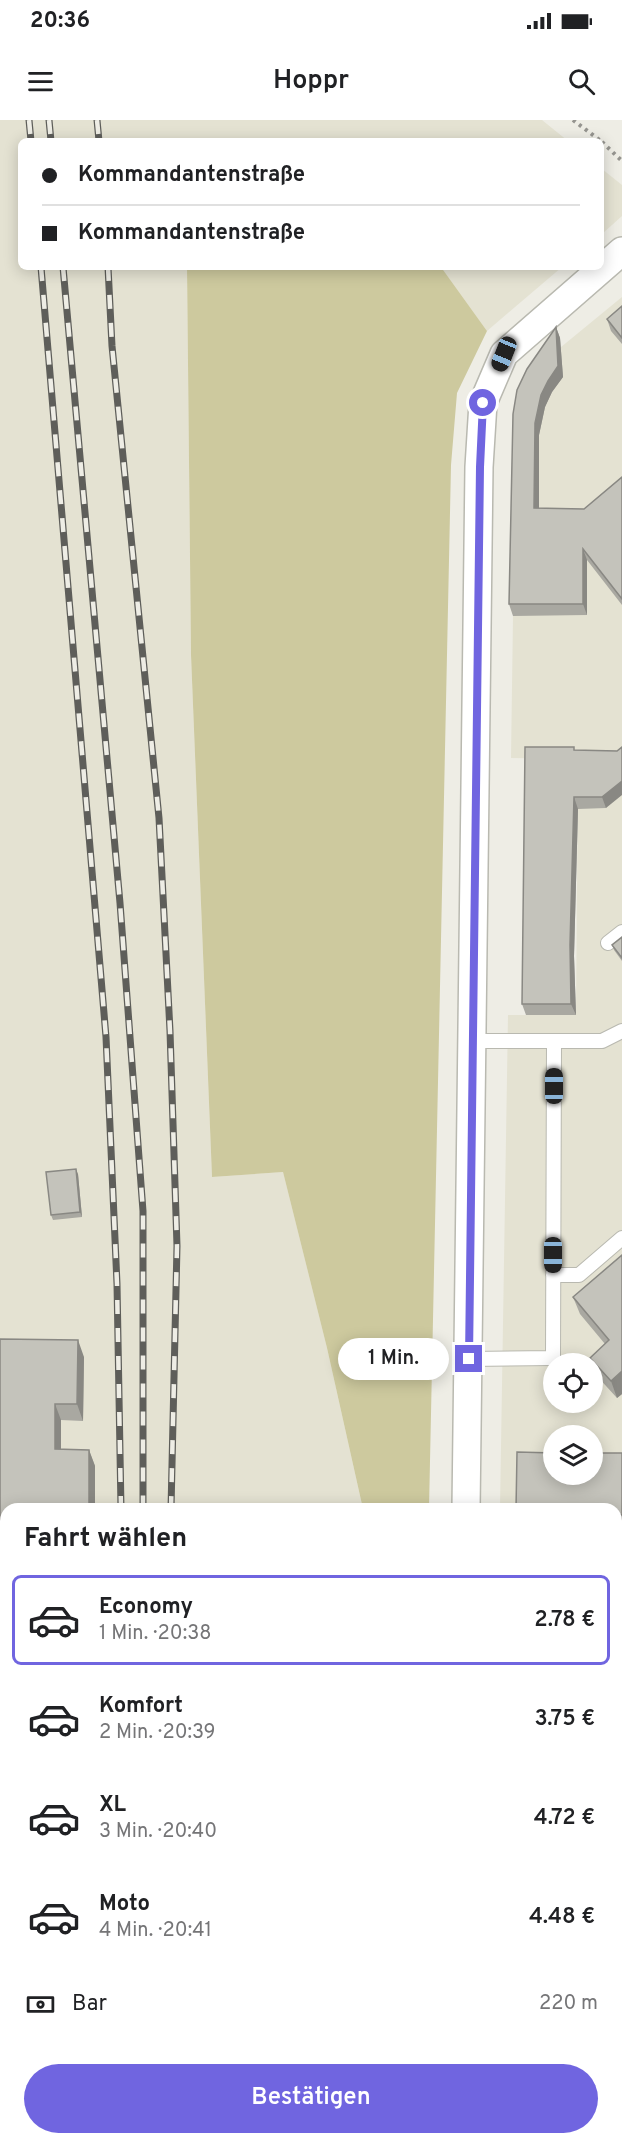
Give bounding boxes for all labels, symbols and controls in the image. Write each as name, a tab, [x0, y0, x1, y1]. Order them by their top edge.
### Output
text: 20:36	[30, 8, 90, 35]
text: Hoppr	[273, 64, 349, 98]
icon: menu	[24, 65, 57, 98]
icon: search	[565, 65, 598, 98]
text: Kommandantenstraße	[78, 162, 305, 189]
text: Kommandantenstraße	[78, 220, 305, 247]
car	[489, 334, 519, 374]
route start	[469, 389, 496, 416]
car	[545, 1068, 563, 1104]
car	[544, 1237, 562, 1273]
callout: 1 Min.	[337, 1338, 448, 1380]
route end	[455, 1345, 482, 1372]
text: 1 Min.	[368, 1346, 419, 1372]
map controls	[543, 1353, 603, 1485]
button: locate	[543, 1353, 603, 1413]
button: layers	[543, 1425, 603, 1485]
text: Fahrt wählen	[24, 1522, 187, 1556]
icon: car	[27, 1593, 81, 1647]
text: Economy	[99, 1594, 193, 1621]
text: 2.78 €	[534, 1607, 595, 1634]
text: 1 Min. · 20:38	[99, 1621, 211, 1647]
icon: car	[27, 1692, 81, 1746]
text: Komfort	[99, 1693, 183, 1720]
text: 3.75 €	[534, 1706, 595, 1733]
text: 2 Min. · 20:39	[99, 1720, 216, 1746]
icon: car	[27, 1791, 81, 1845]
text: XL	[99, 1792, 126, 1819]
text: 4.72 €	[534, 1805, 595, 1832]
text: 3 Min. · 20:40	[99, 1819, 217, 1845]
icon: car	[27, 1890, 81, 1944]
text: Moto	[99, 1891, 150, 1918]
text: 4.48 €	[529, 1904, 595, 1931]
text: 4 Min. · 20:41	[99, 1918, 212, 1944]
icon: cash	[24, 1988, 57, 2021]
text: Bar	[72, 1991, 107, 2018]
text: 220 m	[539, 1991, 598, 2017]
button: Bestätigen	[24, 2064, 598, 2133]

